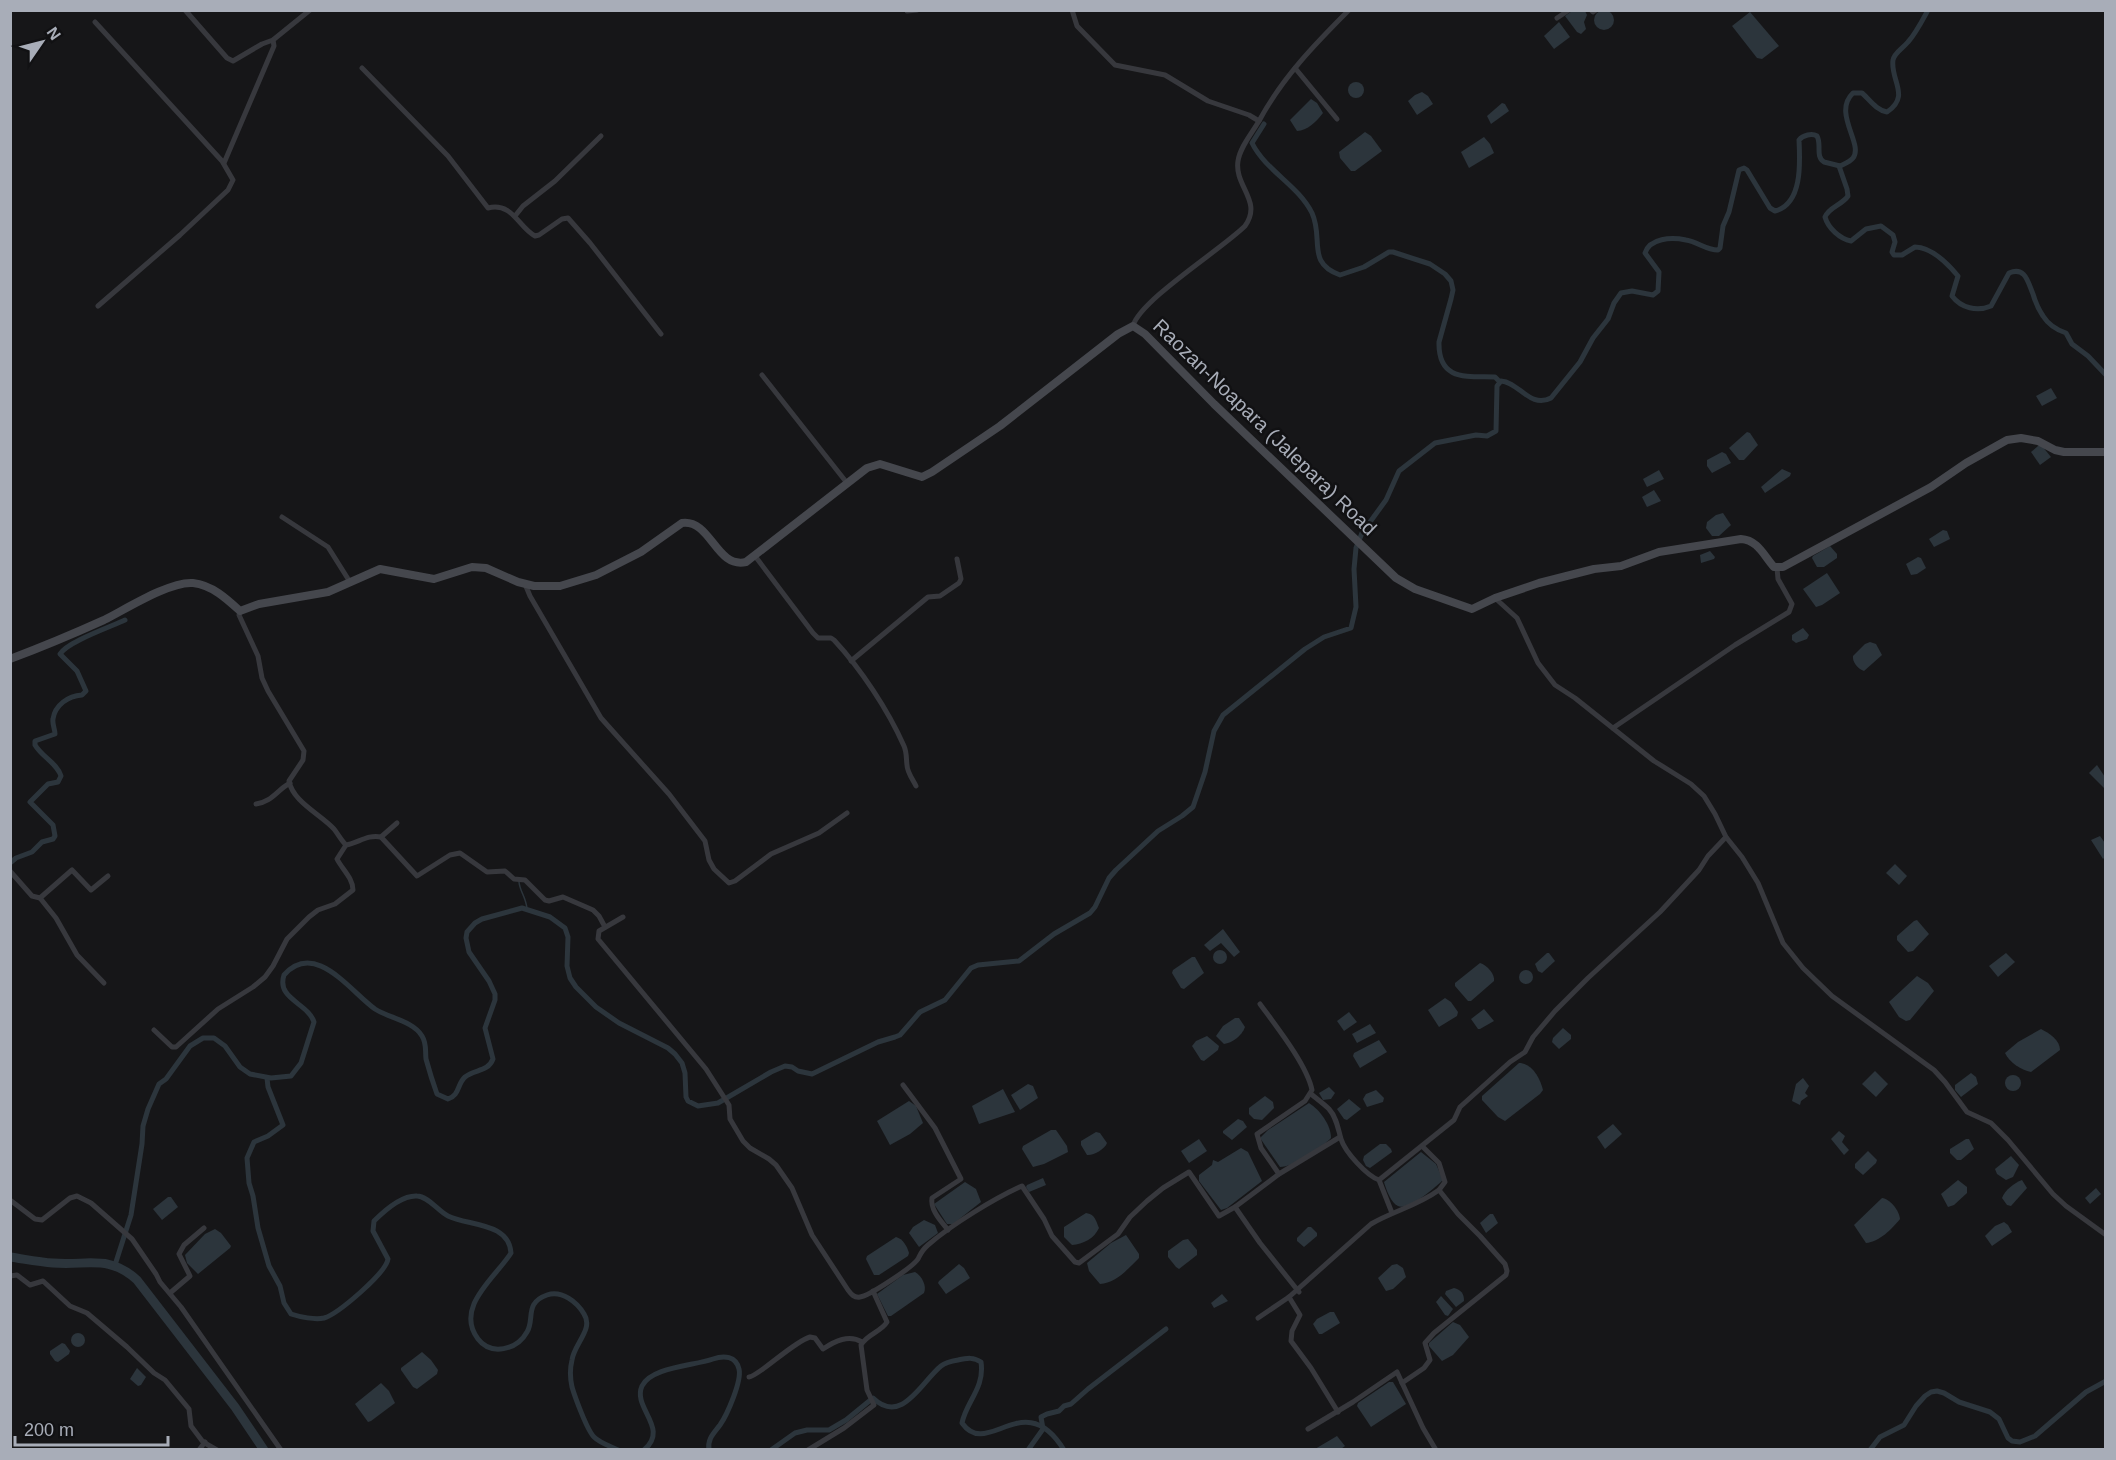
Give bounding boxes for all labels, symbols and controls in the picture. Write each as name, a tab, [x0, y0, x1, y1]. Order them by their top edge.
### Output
north arrow	[12, 12, 72, 72]
text: N	[44, 24, 64, 43]
street label: Raozan-Noapara (Jalepara) Road	[1149, 314, 1381, 540]
scale bar	[15, 1409, 168, 1447]
text: 200 m	[24, 1420, 74, 1440]

